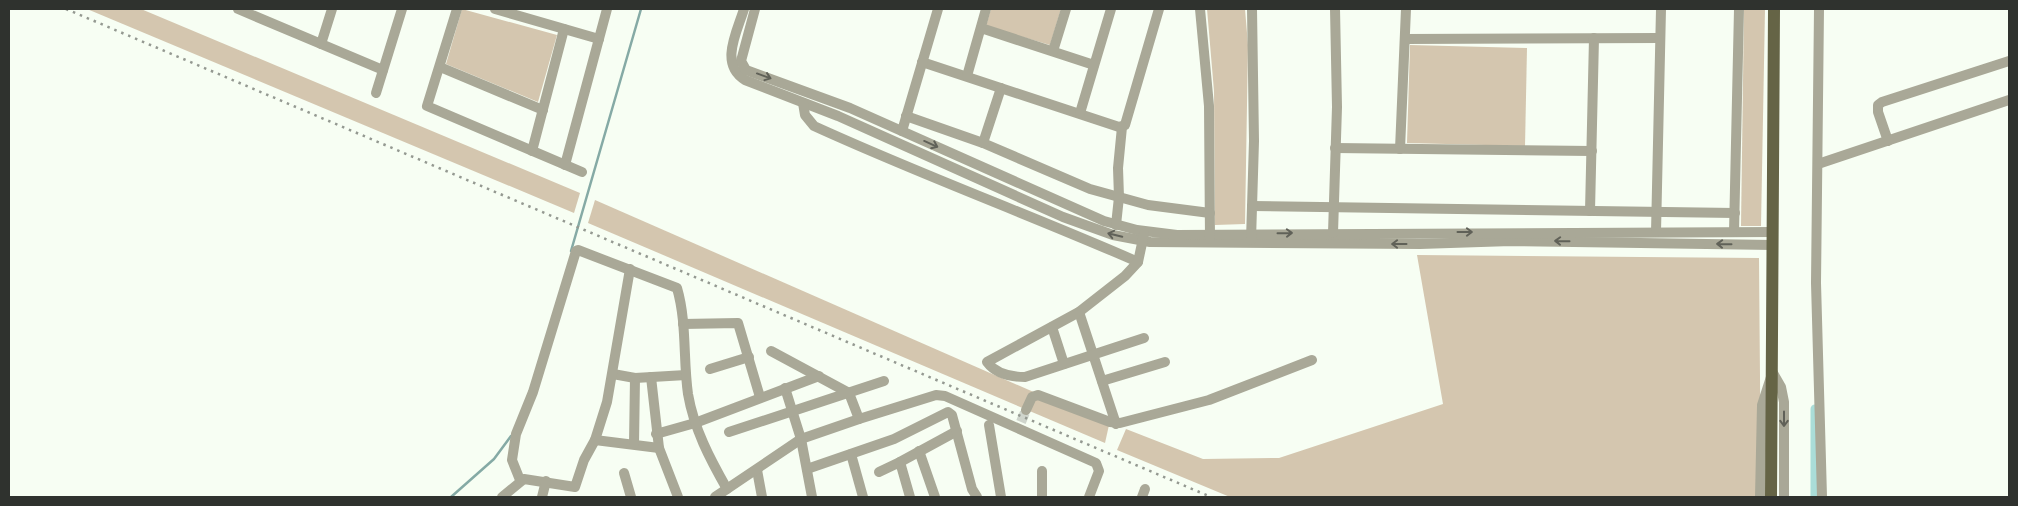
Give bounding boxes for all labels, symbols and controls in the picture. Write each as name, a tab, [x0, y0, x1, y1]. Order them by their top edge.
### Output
one-way arrow	[756, 72, 771, 81]
one-way arrow	[923, 140, 938, 149]
one-way arrow	[1457, 227, 1473, 237]
one-way arrow	[1277, 228, 1293, 238]
one-way arrow	[1108, 230, 1124, 239]
one-way arrow	[1554, 237, 1570, 246]
one-way arrow	[1392, 239, 1408, 249]
one-way arrow	[1716, 240, 1732, 249]
one-way arrow	[1779, 410, 1789, 427]

